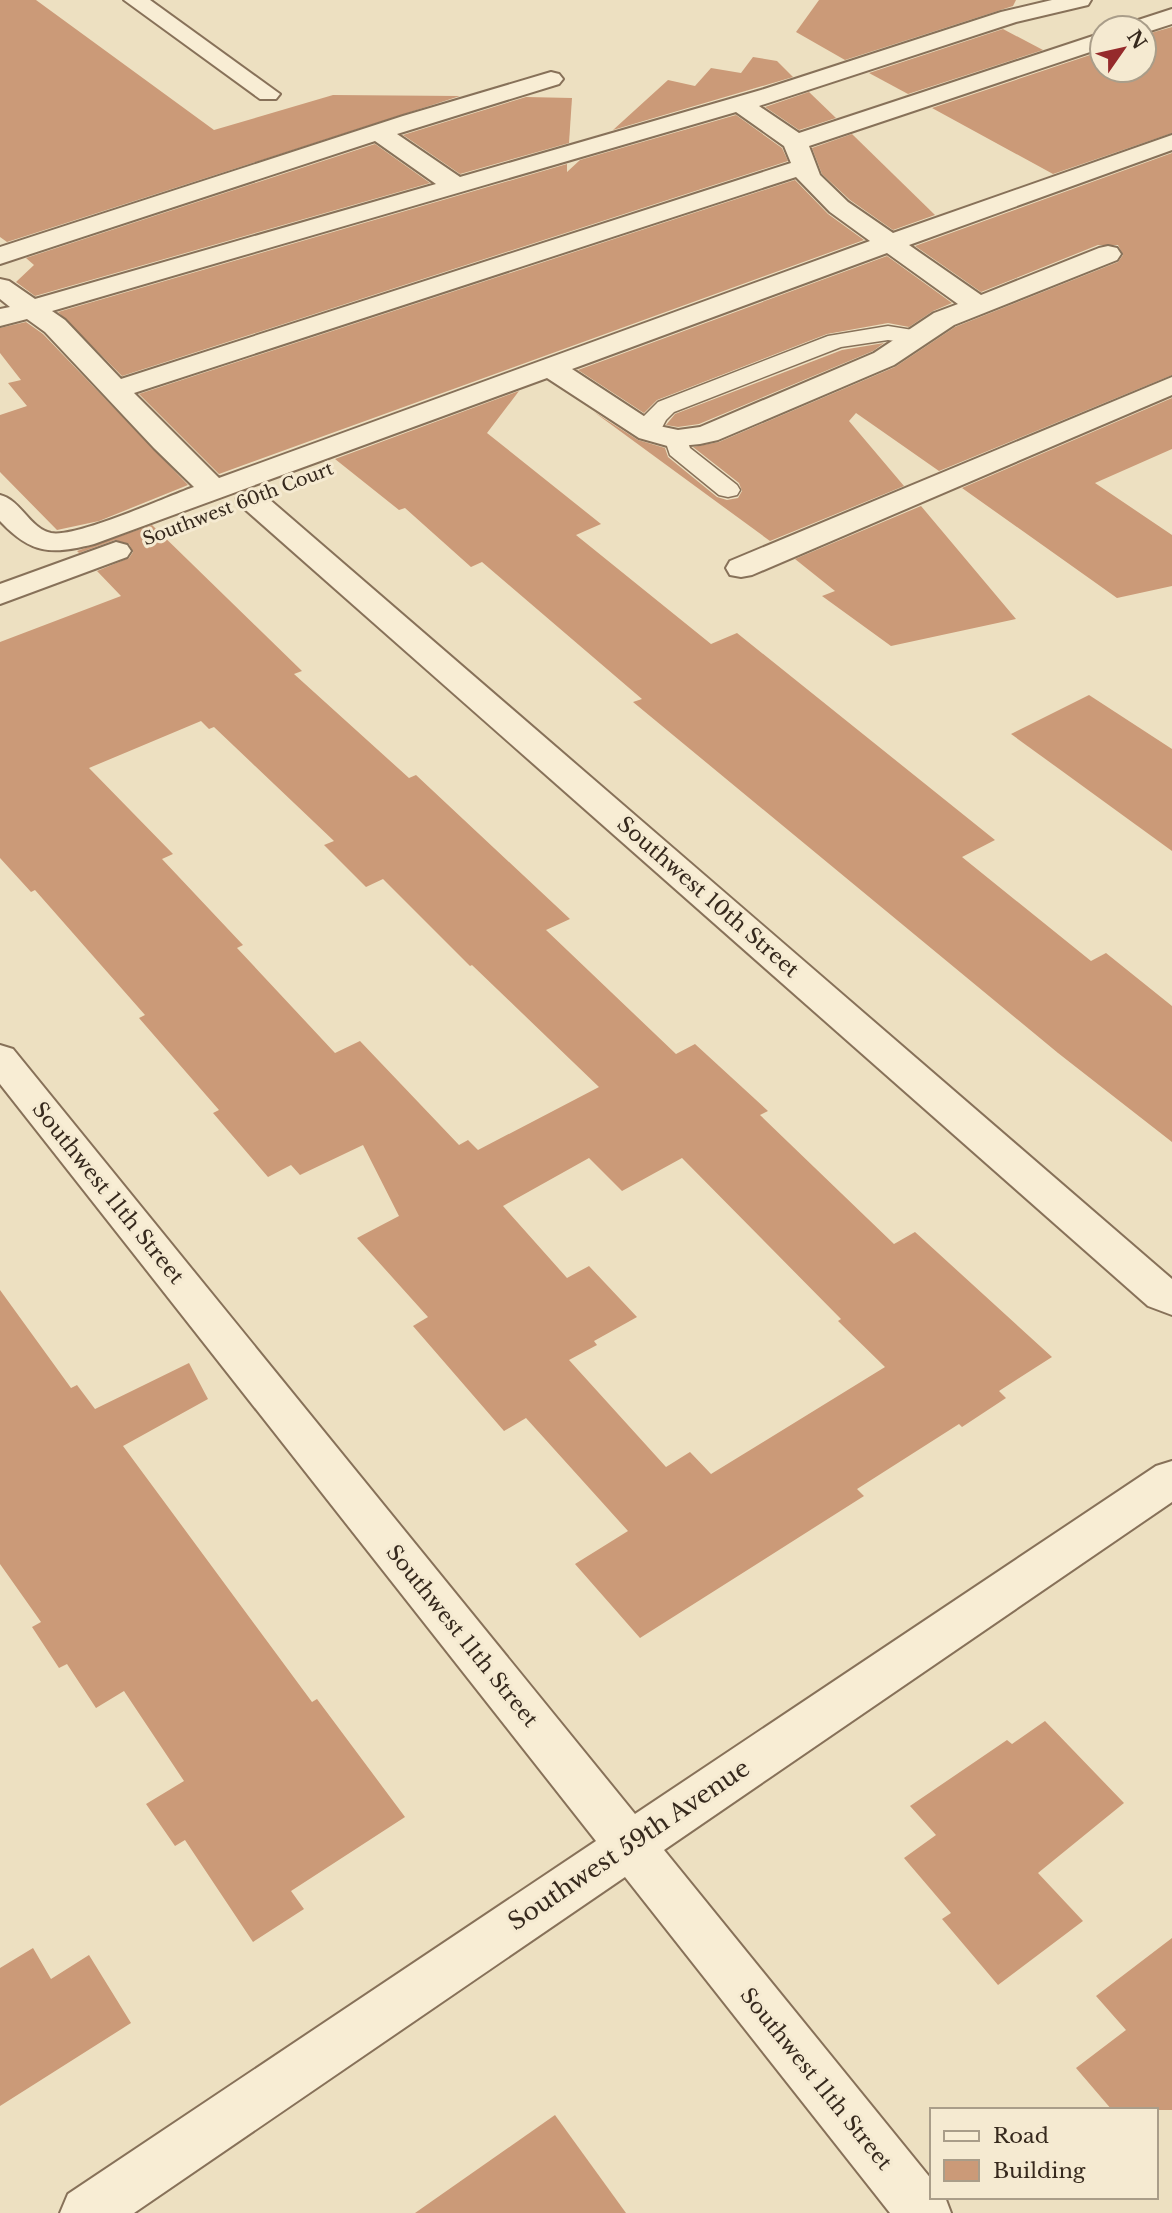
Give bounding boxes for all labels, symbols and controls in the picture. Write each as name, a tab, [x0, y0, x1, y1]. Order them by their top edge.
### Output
north arrow	[1088, 14, 1158, 84]
text: N	[1122, 26, 1151, 54]
street label: Southwest 60th Court	[140, 457, 337, 551]
street label: Southwest 10th Street	[612, 811, 804, 983]
street label: Southwest 11th Street	[27, 1097, 189, 1289]
street label: Southwest 11th Street	[381, 1540, 543, 1732]
street label: Southwest 59th Avenue	[502, 1753, 755, 1936]
street label: Southwest 11th Street	[735, 1983, 897, 2175]
legend	[930, 2108, 1158, 2199]
text: Road	[993, 2123, 1049, 2149]
text: Building	[993, 2158, 1086, 2184]

